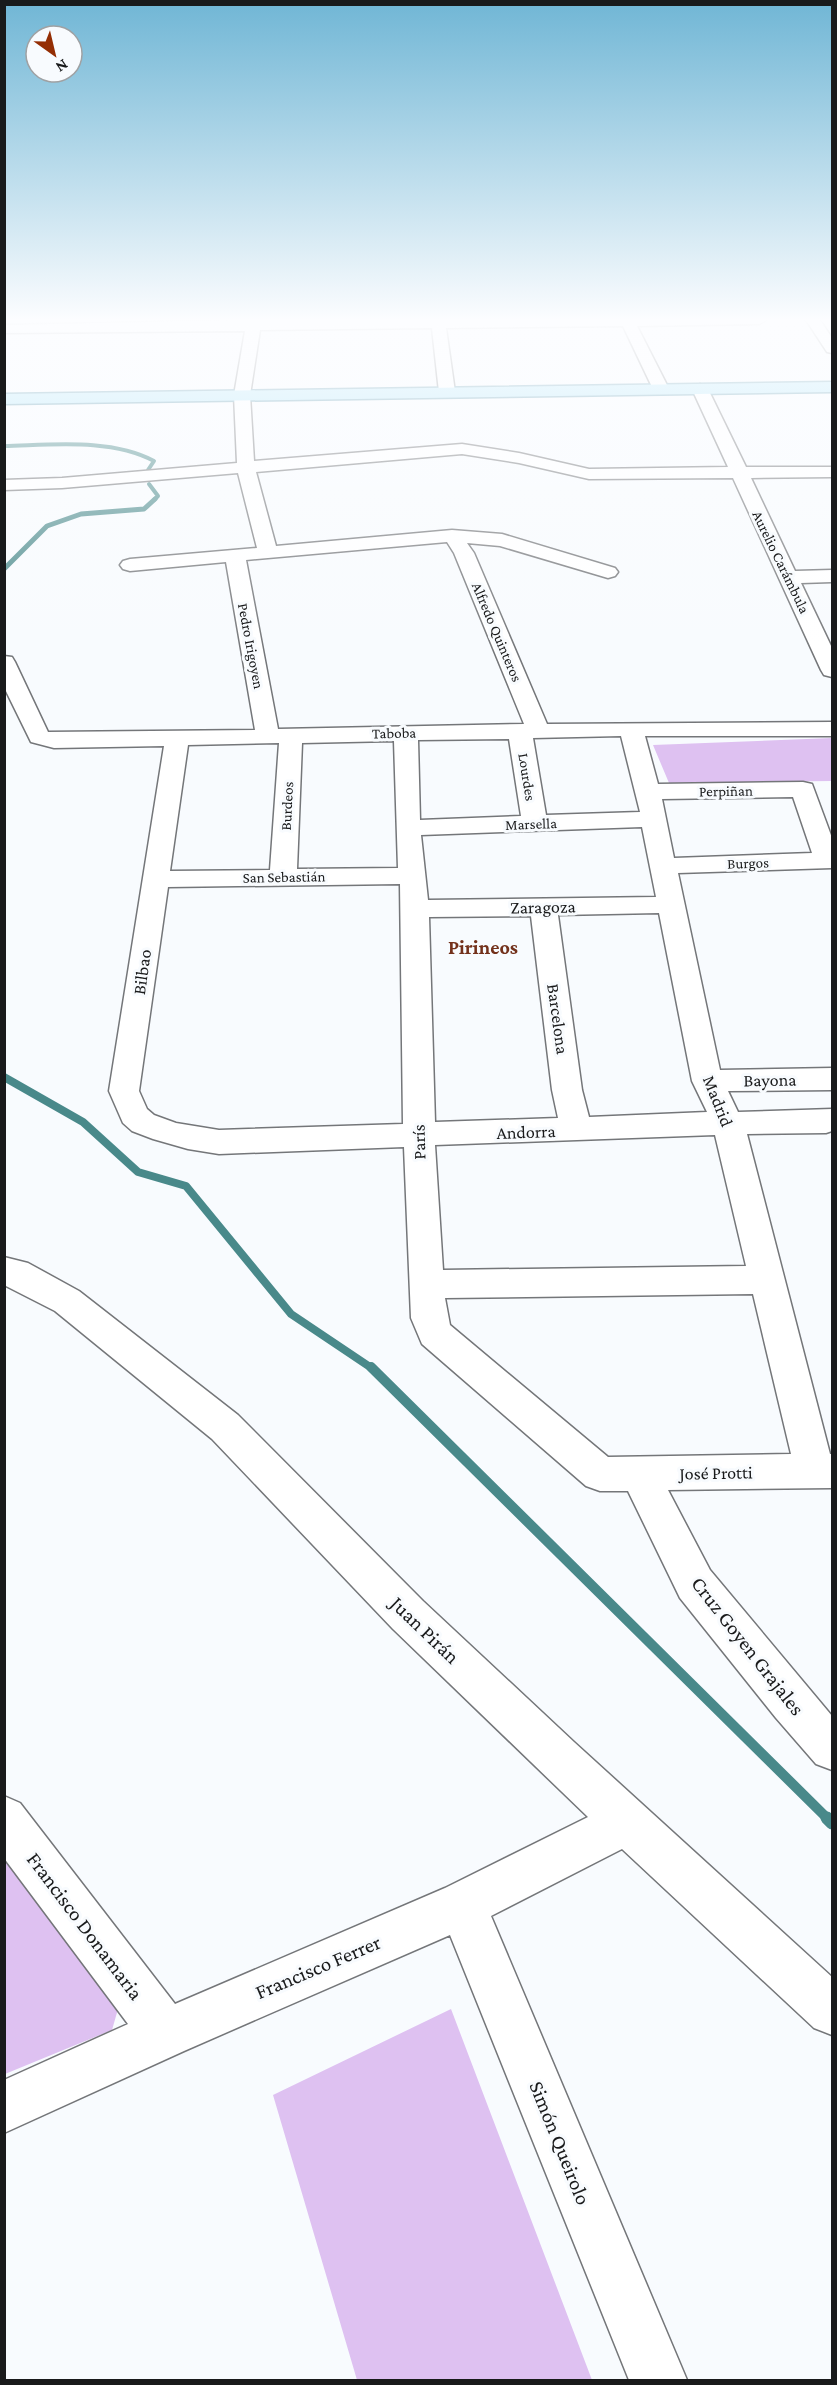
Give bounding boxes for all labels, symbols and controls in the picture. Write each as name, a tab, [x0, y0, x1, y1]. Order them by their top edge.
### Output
north arrow	[24, 24, 84, 84]
text: N	[53, 56, 71, 76]
street label: Aurelio Carámbula	[749, 508, 813, 616]
street label: Alfredo Quinteros	[469, 580, 525, 684]
street label: Pedro Irigoyen	[234, 602, 267, 690]
street label: Taboba	[372, 725, 416, 741]
street label: Lourdes	[515, 752, 539, 802]
street label: Burdeos	[278, 781, 296, 831]
street label: Perpiñan	[699, 783, 753, 800]
street label: Marsella	[505, 815, 557, 833]
street label: Burgos	[727, 854, 769, 873]
street label: San Sebastián	[242, 868, 326, 886]
street label: Zaragoza	[510, 896, 576, 918]
district label: Pirineos	[448, 936, 518, 958]
street label: Bilbao	[129, 948, 155, 996]
street label: Barcelona	[543, 982, 573, 1056]
street label: Bayona	[743, 1070, 797, 1090]
street label: Madrid	[699, 1073, 737, 1130]
street label: Andorra	[496, 1121, 556, 1143]
street label: París	[408, 1124, 430, 1160]
street label: José Protti	[677, 1462, 753, 1484]
street label: Cruz Goyen Grajales	[686, 1572, 810, 1720]
street label: Juan Pirán	[384, 1590, 464, 1669]
street label: Francisco Donamaria	[22, 1848, 148, 2005]
street label: Francisco Ferrer	[252, 1930, 385, 2004]
street label: Simón Queirolo	[524, 2078, 596, 2208]

